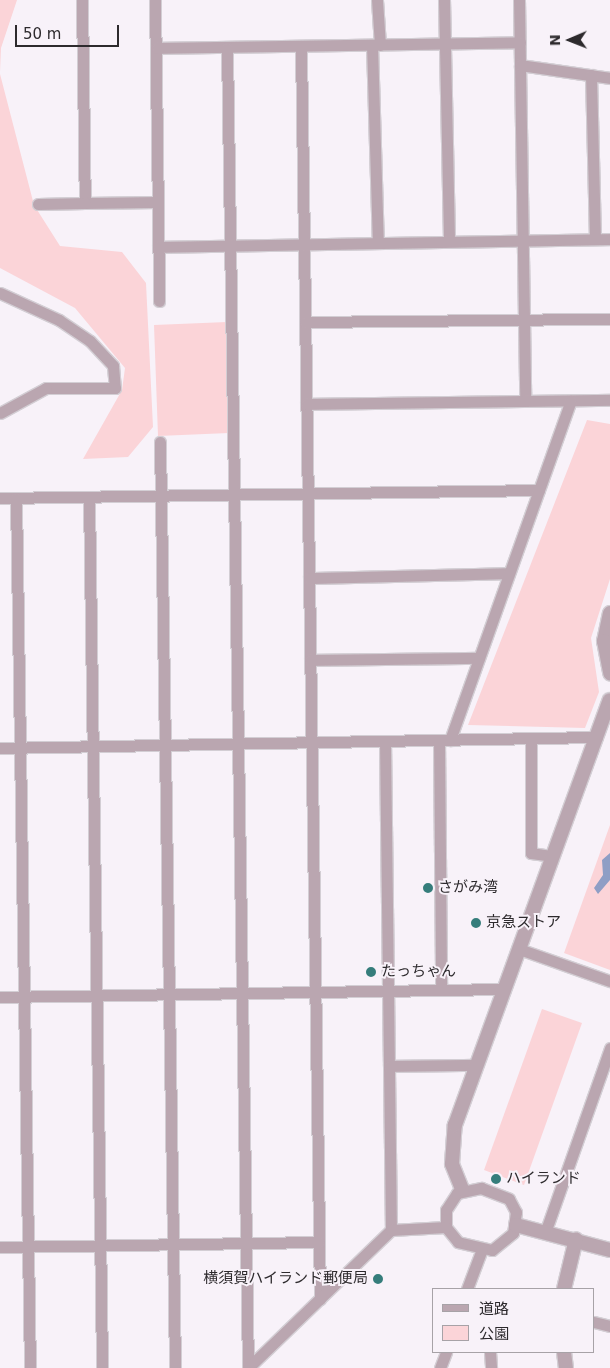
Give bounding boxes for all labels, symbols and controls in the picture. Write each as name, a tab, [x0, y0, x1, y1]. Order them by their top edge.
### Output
scale bar	[18, 15, 121, 47]
north arrow	[545, 15, 595, 65]
text: 50 m	[23, 25, 61, 43]
text: N	[547, 34, 563, 46]
place label: さがみ湾	[438, 879, 498, 897]
marker: さがみ湾	[422, 882, 434, 894]
place label: 京急ストア	[486, 914, 561, 932]
marker: 京急ストア	[470, 917, 482, 929]
place label: たっちゃん	[381, 963, 456, 981]
marker: たっちゃん	[365, 966, 377, 978]
place label: ハイランド	[506, 1170, 581, 1188]
marker: ハイランド	[490, 1173, 502, 1185]
place label: 横須賀ハイランド郵便局	[203, 1270, 368, 1288]
marker: 横須賀ハイランド郵便局	[372, 1273, 384, 1285]
legend	[432, 1288, 595, 1353]
text: 道路	[479, 1300, 509, 1318]
text: 公園	[479, 1325, 509, 1343]

